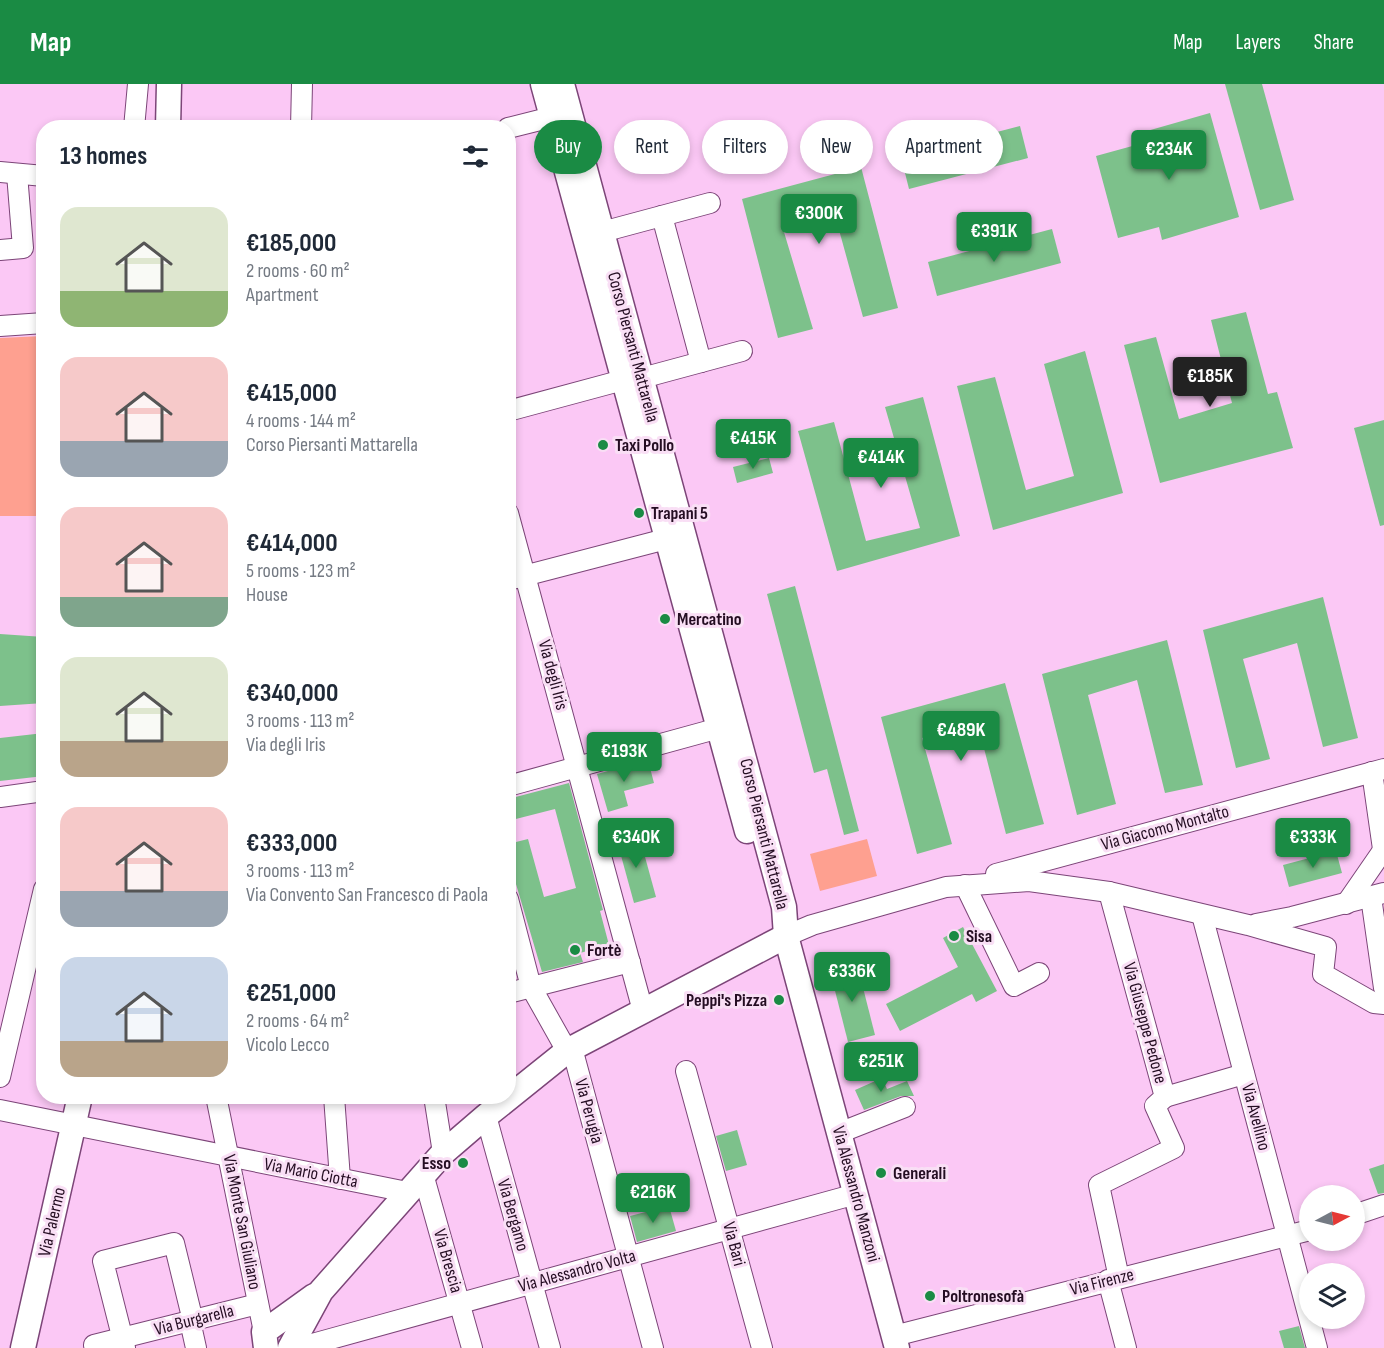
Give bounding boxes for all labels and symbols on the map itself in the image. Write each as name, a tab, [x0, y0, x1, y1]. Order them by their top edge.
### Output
pin: €234K	[1127, 130, 1211, 181]
pin: €300K	[777, 194, 861, 245]
pin: €391K	[952, 212, 1036, 263]
street label: Corso Piersanti Mattarella	[603, 270, 663, 425]
pin: €185K	[1168, 357, 1252, 408]
pin: €415K	[711, 419, 795, 470]
place label: Taxi Pollo	[615, 435, 674, 456]
marker: Taxi Pollo	[596, 438, 610, 452]
pin: €414K	[839, 438, 923, 489]
place label: Trapani 5	[651, 503, 708, 524]
marker: Trapani 5	[632, 506, 646, 520]
place label: Mercatino	[677, 609, 742, 630]
marker: Mercatino	[658, 612, 672, 626]
street label: Via degli Iris	[534, 638, 572, 712]
pin: €489K	[919, 711, 1003, 762]
pin: €193K	[582, 732, 666, 783]
street label: Corso Piersanti Mattarella	[735, 756, 793, 912]
street label: Via Giacomo Montalto	[1099, 801, 1231, 855]
pin: €340K	[594, 818, 678, 869]
pin: €333K	[1271, 818, 1355, 869]
place label: Sisa	[966, 926, 992, 947]
marker: Sisa	[947, 929, 961, 943]
place label: Fortè	[587, 940, 621, 961]
marker: Fortè	[568, 943, 582, 957]
pin: €336K	[810, 952, 894, 1003]
street label: Via Giuseppe Pedone	[1119, 960, 1171, 1086]
place label: Peppi's Pizza	[686, 990, 767, 1011]
marker: Peppi's Pizza	[772, 993, 786, 1007]
pin: €251K	[839, 1042, 923, 1093]
street label: Via Perugia	[570, 1076, 608, 1146]
street label: Via Avellino	[1237, 1081, 1275, 1153]
street label: Via Alessandro Manzoni	[828, 1124, 884, 1264]
street label: Via Monte San Giuliano	[219, 1153, 265, 1291]
place label: Esso	[422, 1153, 451, 1174]
street label: Via Mario Ciotta	[262, 1154, 360, 1192]
marker: Esso	[456, 1156, 470, 1170]
place label: Generali	[893, 1163, 946, 1184]
marker: Generali	[874, 1166, 888, 1180]
pin: €216K	[611, 1173, 695, 1224]
street label: Via Bergamo	[493, 1177, 533, 1253]
street label: Via Palermo	[34, 1185, 70, 1259]
north arrow	[1299, 1185, 1365, 1251]
street label: Via Bari	[718, 1220, 750, 1268]
street label: Via Brescia	[429, 1227, 467, 1295]
street label: Via Alessandro Volta	[516, 1245, 638, 1297]
street label: Via Firenze	[1068, 1264, 1136, 1300]
place label: Poltronesofà	[942, 1286, 1024, 1307]
marker: Poltronesofà	[923, 1289, 937, 1303]
street label: Via Burgarella	[152, 1300, 236, 1340]

